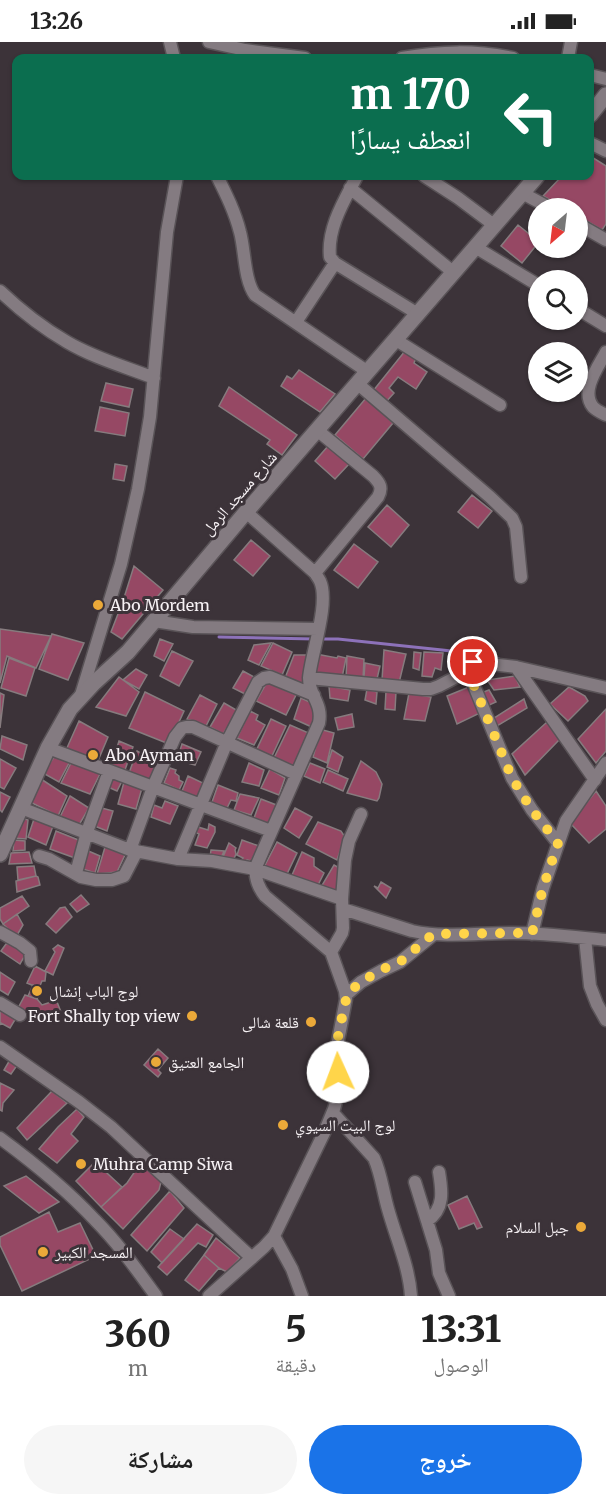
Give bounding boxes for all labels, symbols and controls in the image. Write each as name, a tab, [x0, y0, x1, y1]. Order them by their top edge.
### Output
text: 13:26	[30, 7, 83, 35]
text: 170 m	[350, 68, 471, 120]
icon: left	[492, 78, 570, 156]
text: انعطف يسارًا	[350, 122, 471, 156]
north arrow	[528, 198, 588, 258]
map controls	[528, 198, 588, 402]
button: search	[528, 270, 588, 330]
button: layers	[528, 342, 588, 402]
street label: شارع مسجد الرمل	[197, 447, 282, 540]
place label: Abo Mordem	[109, 595, 210, 615]
marker: Abo Mordem	[91, 598, 105, 612]
pin	[447, 636, 498, 687]
icon: arrive	[456, 645, 489, 678]
place label: Abo Ayman	[104, 745, 194, 765]
marker: Abo Ayman	[86, 748, 100, 762]
place label: لوج الباب إنشال	[49, 981, 138, 1002]
marker: لوج الباب إنشال	[30, 984, 44, 998]
place label: Fort Shally top view	[28, 1006, 180, 1026]
marker: Fort Shally top view	[185, 1009, 199, 1023]
place label: قلعة شالى	[242, 1012, 299, 1033]
marker: قلعة شالى	[304, 1015, 318, 1029]
position arrow	[306, 1040, 370, 1104]
place label: الجامع العتيق	[168, 1052, 244, 1073]
marker: الجامع العتيق	[149, 1055, 163, 1069]
place label: لوج البيت السيوي	[295, 1115, 395, 1138]
marker: لوج البيت السيوي	[276, 1118, 290, 1132]
place label: Muhra Camp Siwa	[93, 1154, 233, 1174]
marker: Muhra Camp Siwa	[74, 1157, 88, 1171]
place label: جبل السلام	[506, 1217, 569, 1238]
marker: جبل السلام	[574, 1220, 588, 1234]
place label: المسجد الكبير	[54, 1242, 133, 1262]
marker: المسجد الكبير	[36, 1245, 50, 1259]
text: 5	[285, 1307, 306, 1352]
text: 13:31	[421, 1307, 501, 1352]
text: 360	[105, 1312, 171, 1357]
text: دقيقة	[276, 1352, 316, 1377]
text: الوصول	[433, 1352, 489, 1377]
text: m	[128, 1356, 148, 1381]
button: مشاركة	[24, 1425, 297, 1494]
button: خروج	[309, 1425, 582, 1494]

